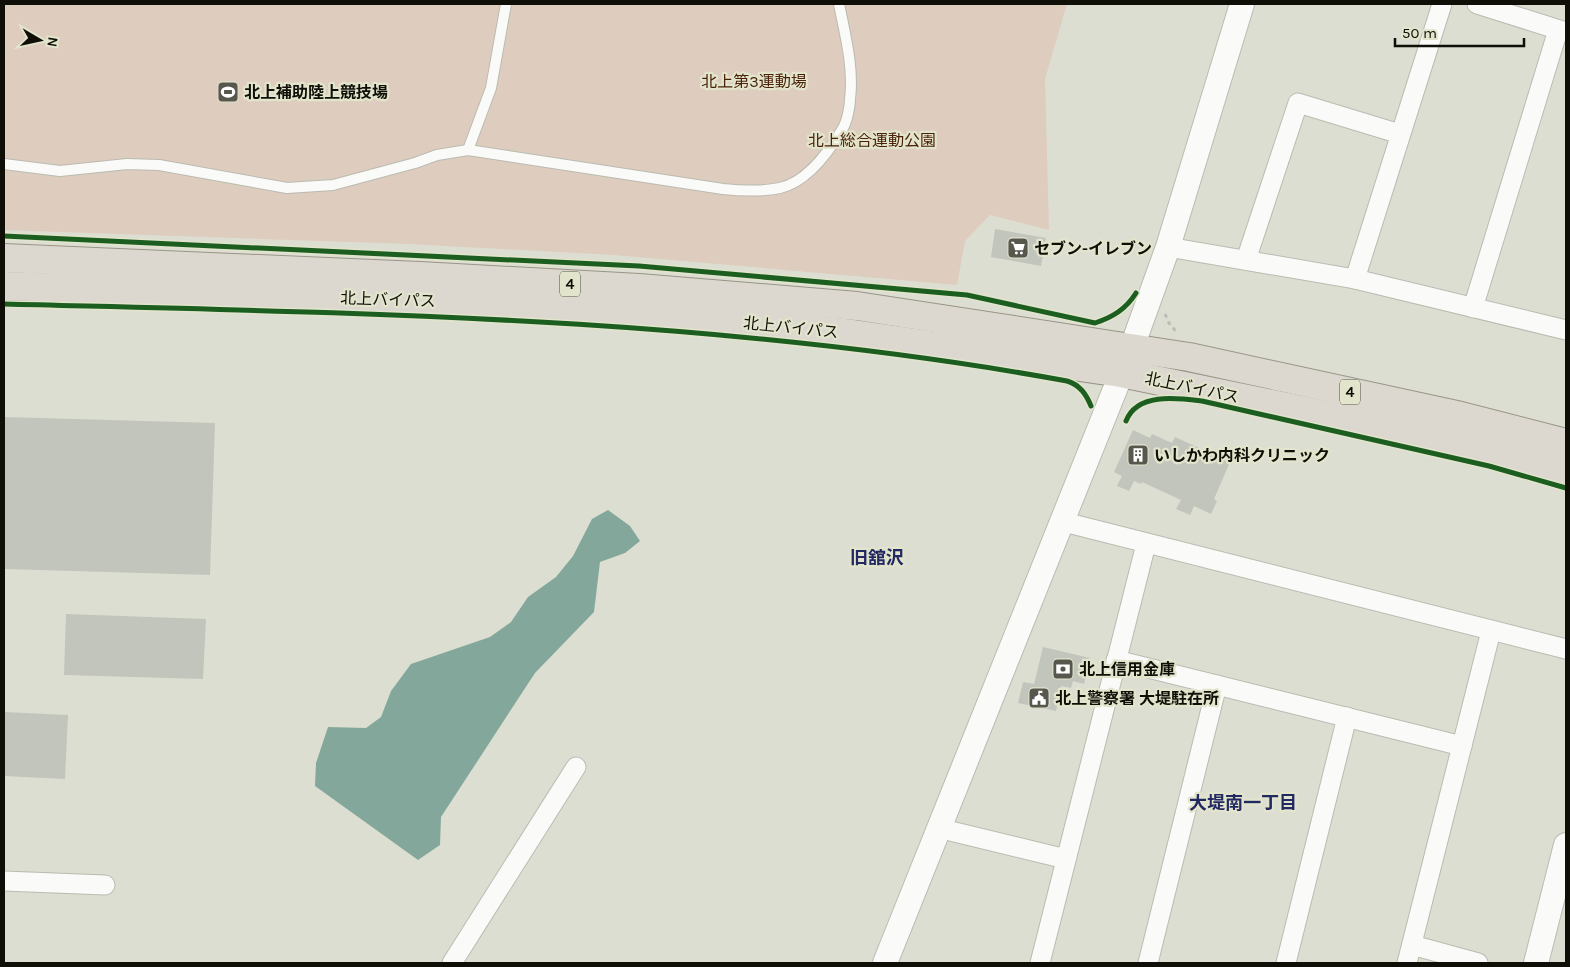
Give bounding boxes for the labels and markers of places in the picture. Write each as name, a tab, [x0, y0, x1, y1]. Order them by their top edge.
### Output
sports icon: 北上補助陸上競技場	[216, 80, 240, 104]
place label: 北上補助陸上競技場	[244, 83, 388, 102]
supermarket icon: セブン-イレブン	[1006, 236, 1030, 260]
place label: セブン-イレブン	[1034, 239, 1152, 258]
building icon: いしかわ内科クリニック	[1126, 443, 1150, 467]
place label: いしかわ内科クリニック	[1154, 446, 1330, 465]
bank icon: 北上信用金庫	[1051, 657, 1075, 681]
place label: 北上信用金庫	[1079, 660, 1175, 679]
public building icon: 北上警察署 大堤駐在所	[1027, 686, 1051, 710]
place label: 北上警察署 大堤駐在所	[1055, 689, 1219, 708]

